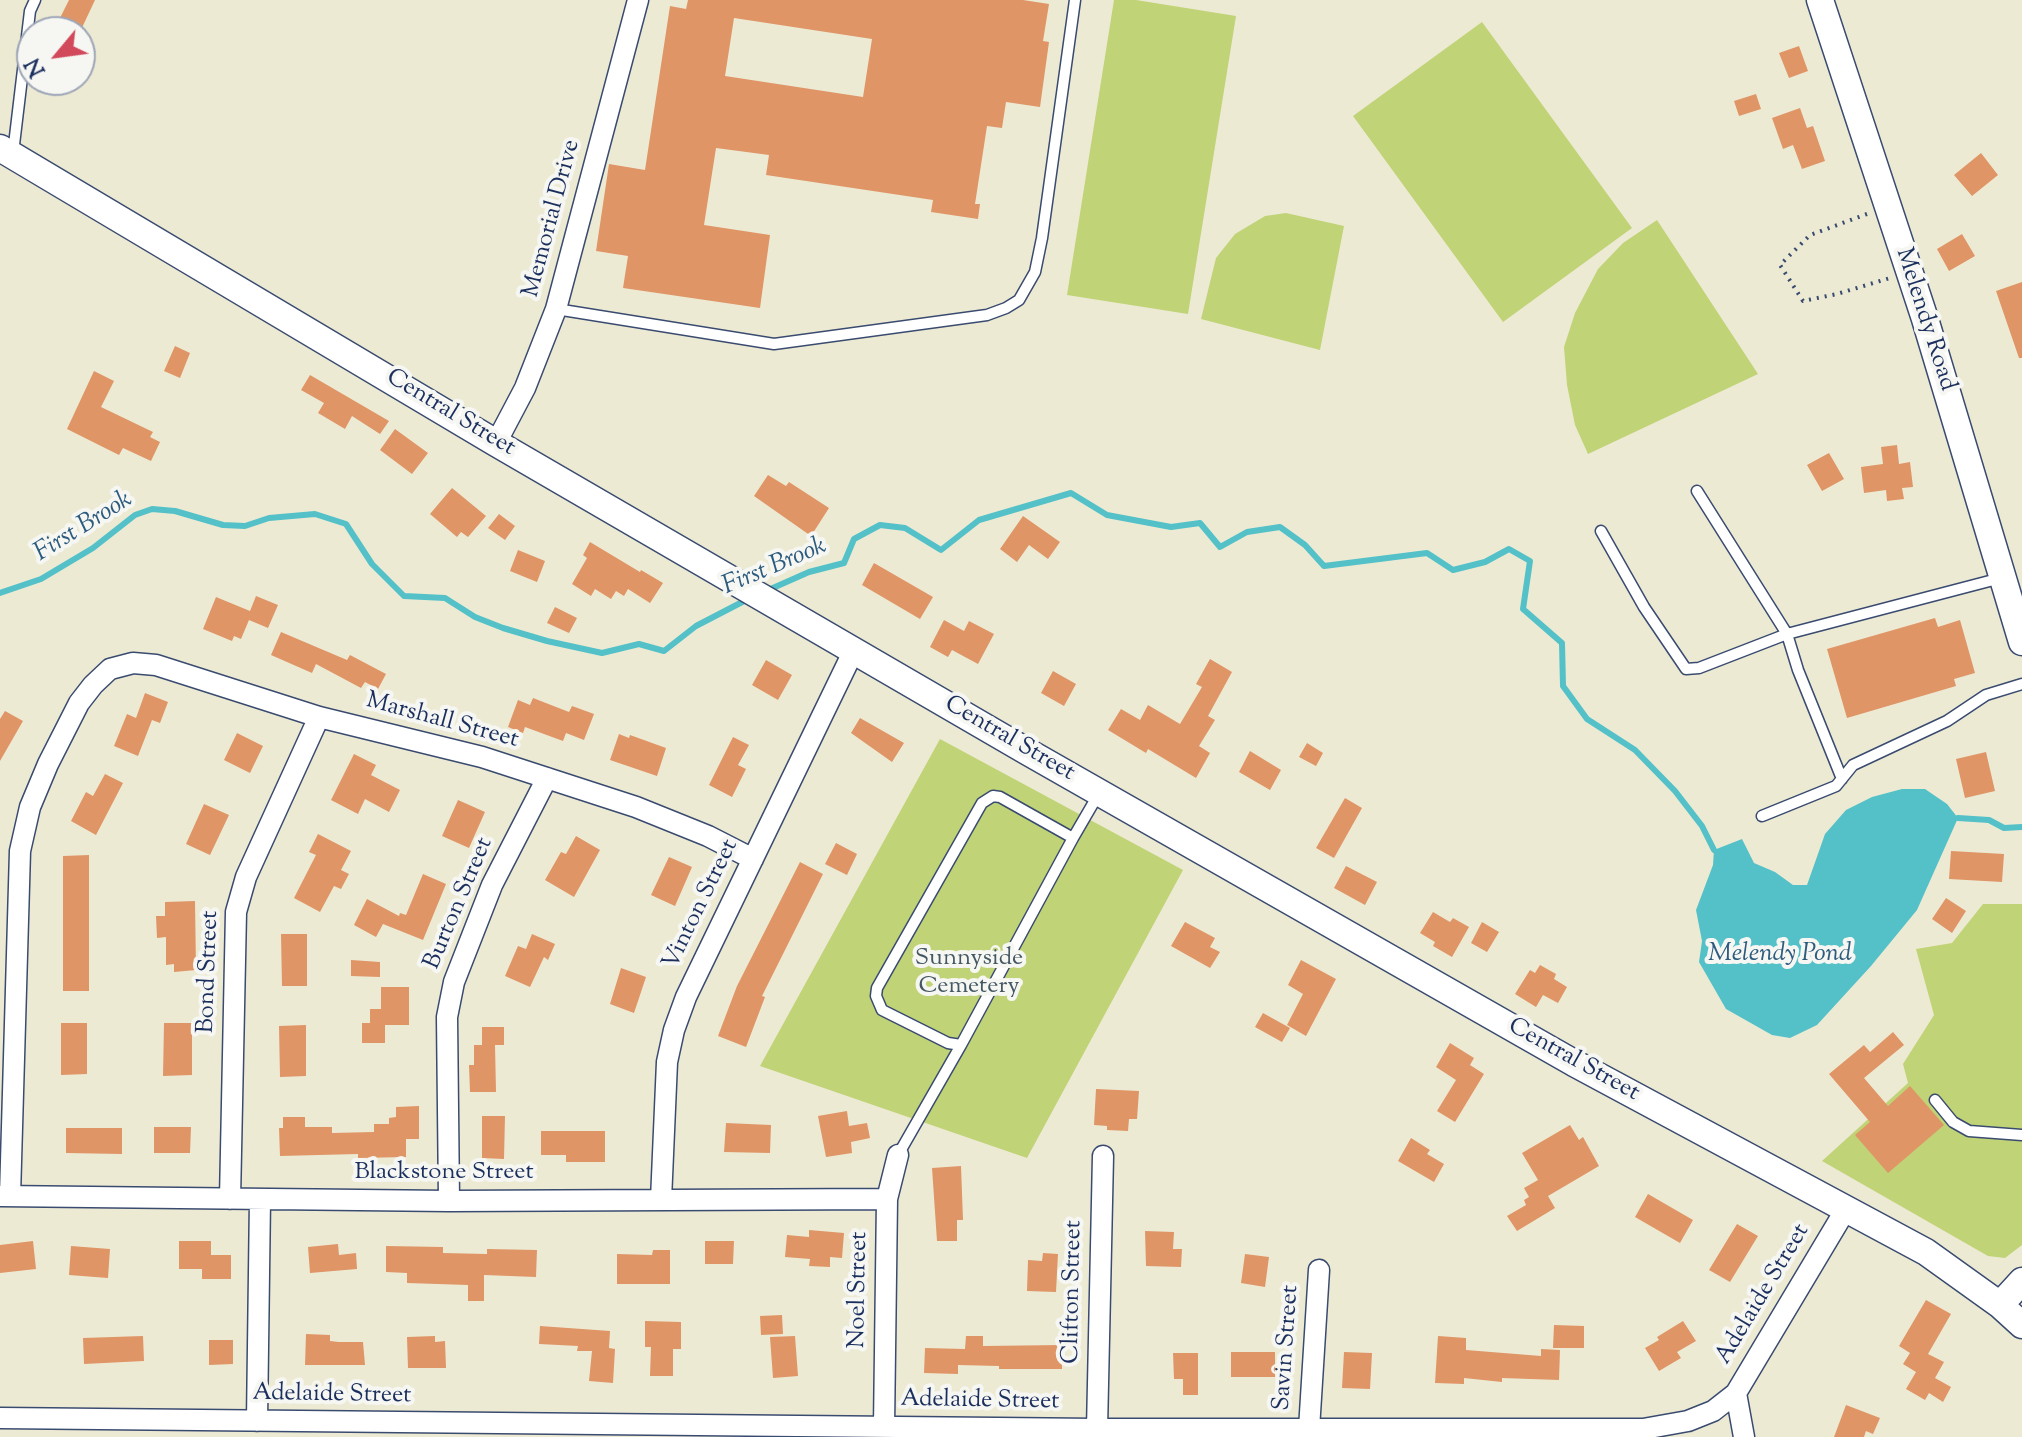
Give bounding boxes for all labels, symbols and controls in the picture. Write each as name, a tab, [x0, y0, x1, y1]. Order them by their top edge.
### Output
north arrow	[16, 16, 96, 96]
text: N	[19, 51, 55, 82]
street label: Memorial Drive	[518, 137, 588, 301]
street label: Melendy Road	[1887, 245, 1961, 395]
street label: Central Street	[380, 364, 520, 464]
water label: First Brook	[29, 486, 139, 570]
water label: First Brook	[718, 532, 832, 604]
street label: Marshall Street	[363, 688, 521, 756]
street label: Central Street	[939, 691, 1079, 789]
street label: Burton Street	[419, 834, 501, 974]
street label: Vinton Street	[658, 835, 746, 975]
street label: Bond Street	[193, 910, 227, 1034]
water label: Melendy Pond	[1708, 940, 1852, 972]
park label: Sunnyside Cemetery	[915, 946, 1023, 1002]
street label: Central Street	[1502, 1013, 1644, 1109]
street label: Blackstone Street	[354, 1160, 534, 1188]
street label: Clifton Street	[1058, 1220, 1090, 1364]
street label: Adelaide Street	[1711, 1220, 1817, 1370]
street label: Noel Street	[845, 1231, 875, 1349]
street label: Savin Street	[1269, 1284, 1307, 1412]
street label: Adelaide Street	[252, 1380, 412, 1412]
street label: Adelaide Street	[900, 1386, 1060, 1418]

